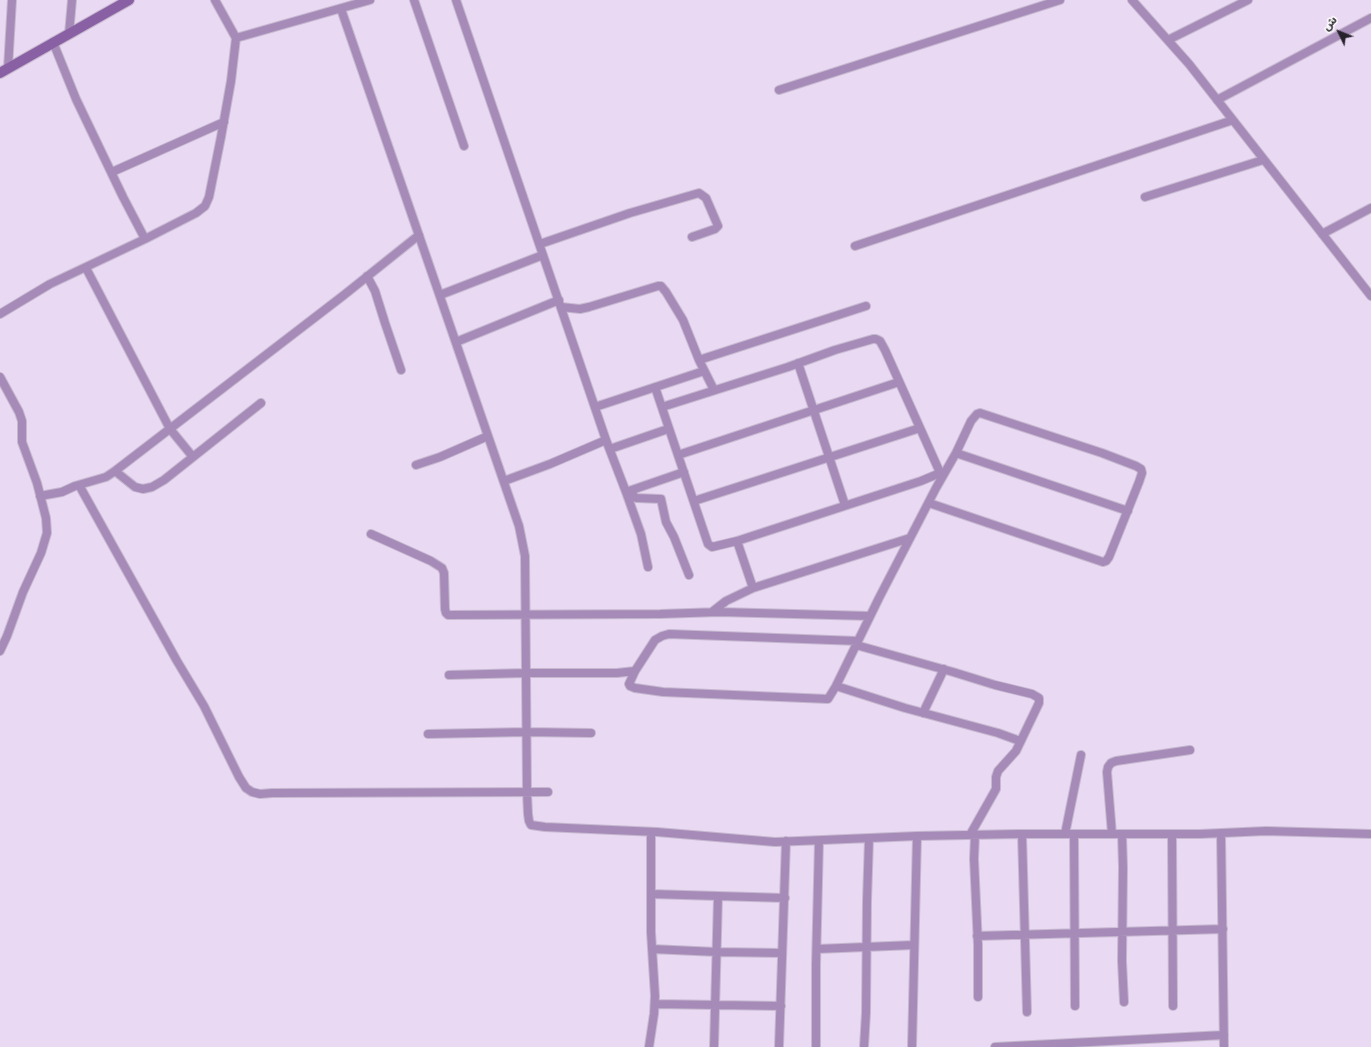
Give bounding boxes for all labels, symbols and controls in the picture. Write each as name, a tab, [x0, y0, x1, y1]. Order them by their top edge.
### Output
north arrow	[1319, 12, 1359, 52]
text: ش	[1320, 14, 1340, 33]

